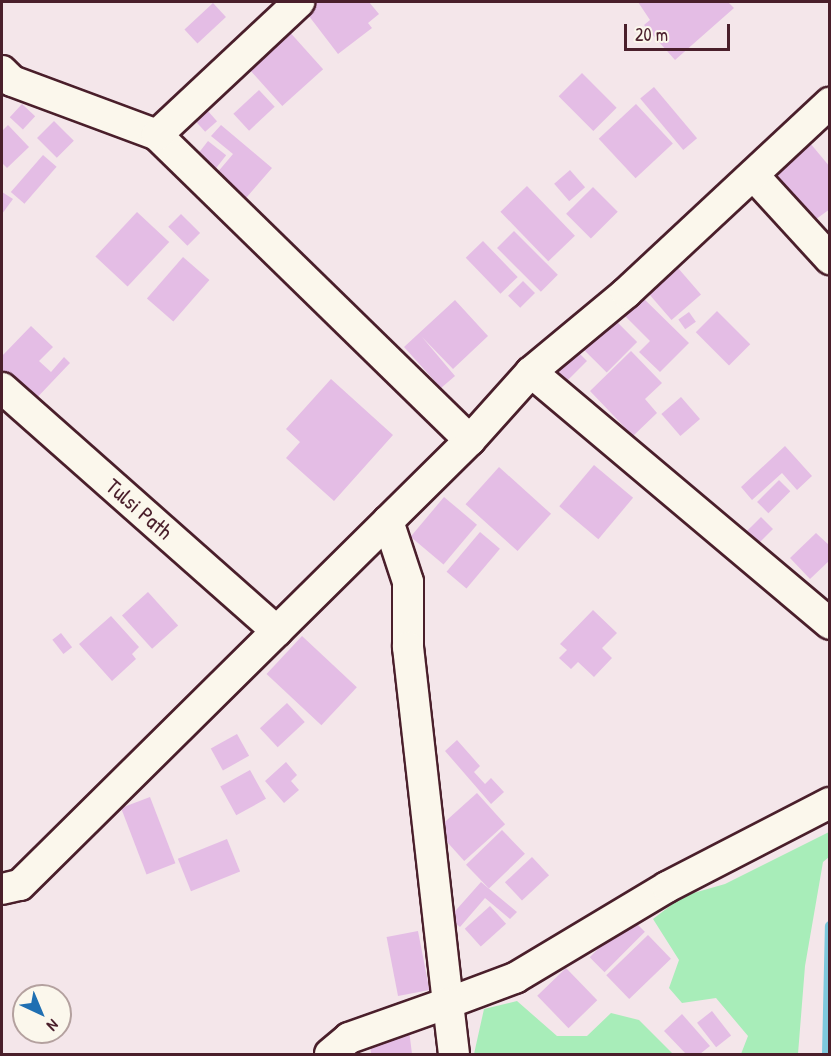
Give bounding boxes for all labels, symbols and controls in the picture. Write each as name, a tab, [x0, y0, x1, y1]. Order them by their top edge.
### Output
scale bar	[627, 12, 734, 50]
text: 20 m	[635, 22, 668, 47]
street label: Tulsi Path	[100, 473, 178, 545]
north arrow	[12, 984, 72, 1044]
text: N	[42, 1015, 64, 1036]

